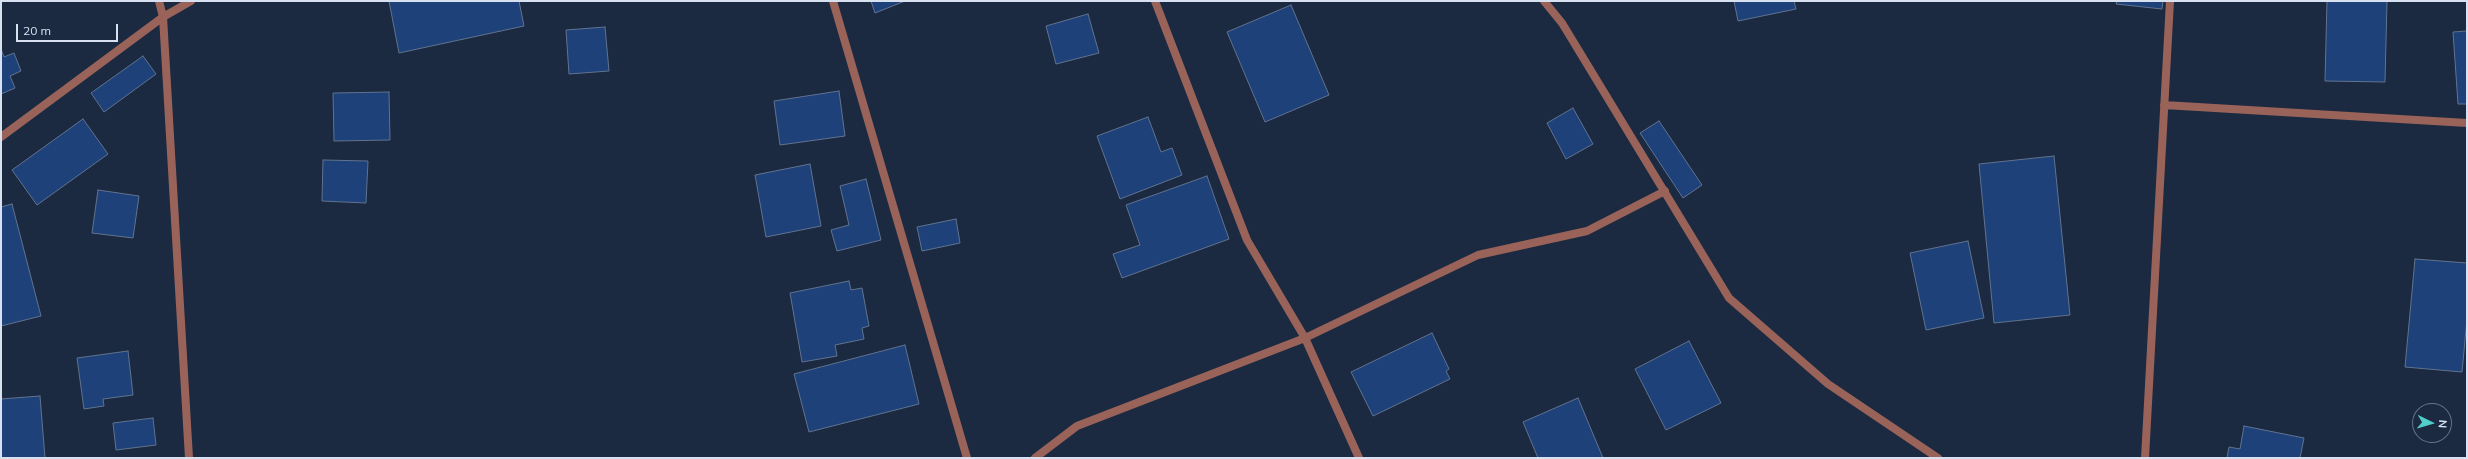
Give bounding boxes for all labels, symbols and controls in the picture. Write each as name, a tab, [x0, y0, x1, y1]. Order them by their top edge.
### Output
scale bar	[18, 16, 120, 42]
text: 20 m	[23, 23, 51, 38]
north arrow	[2412, 403, 2452, 443]
text: N	[2436, 419, 2450, 429]

